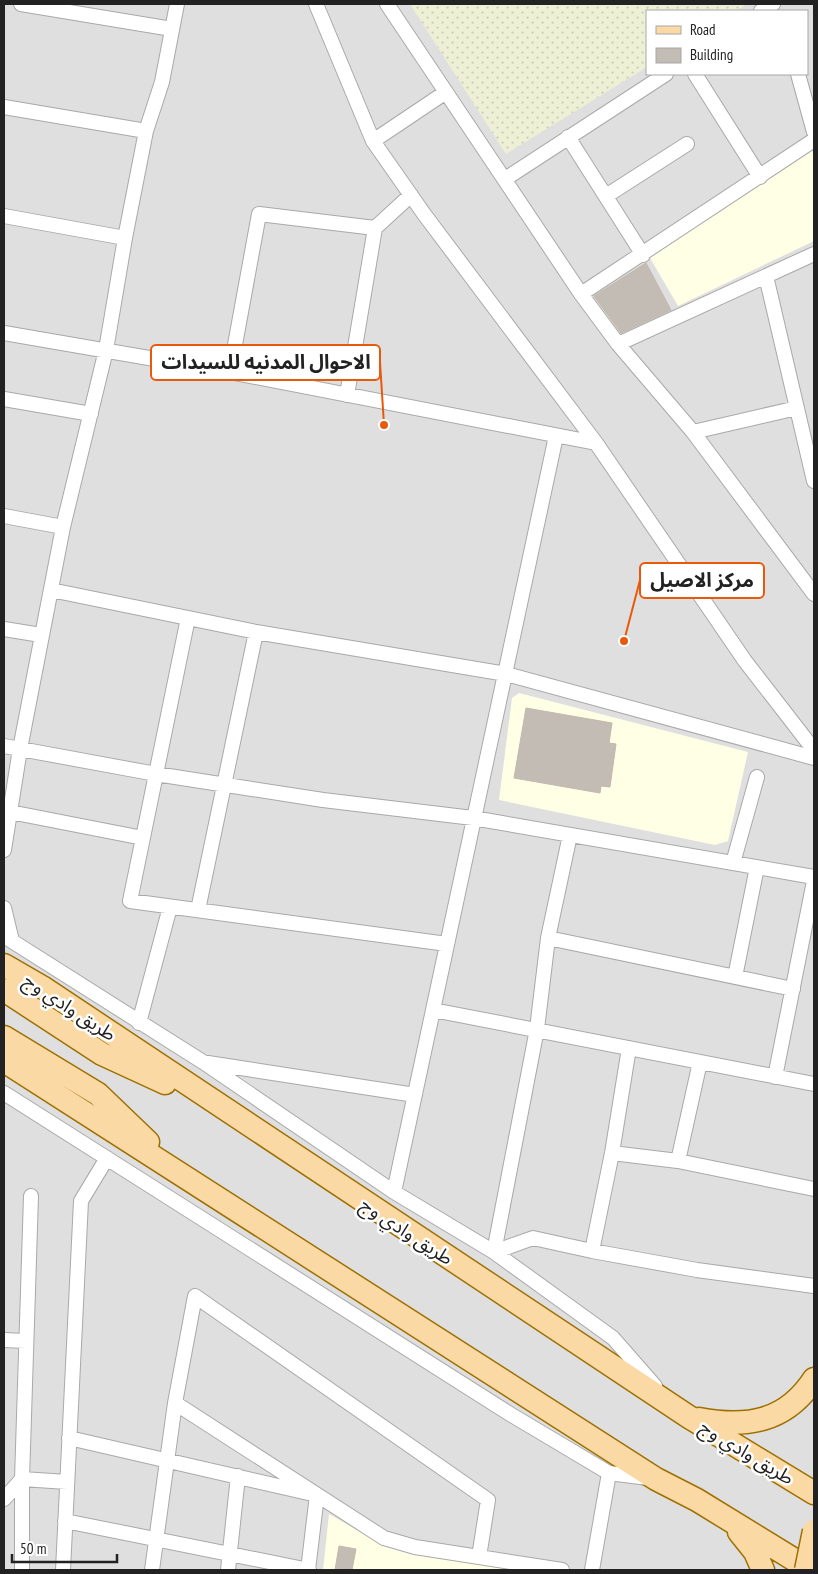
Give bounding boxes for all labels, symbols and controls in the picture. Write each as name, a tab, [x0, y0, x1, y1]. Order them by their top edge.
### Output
legend	[646, 10, 808, 75]
text: Road	[690, 20, 716, 39]
text: Building	[690, 45, 733, 64]
callout: الاحوال المدنيه للسيدات	[151, 345, 380, 380]
text: الاحوال المدنيه للسيدات	[161, 349, 371, 375]
callout: مركز الاصيل	[640, 563, 764, 598]
text: مركز الاصيل	[650, 567, 754, 593]
street label: طريق وادي وج	[17, 968, 121, 1049]
street label: طريق وادي وج	[354, 1192, 458, 1273]
street label: طريق وادي وج	[694, 1414, 799, 1493]
scale bar	[12, 1532, 118, 1564]
text: 50 m	[20, 1539, 46, 1558]

